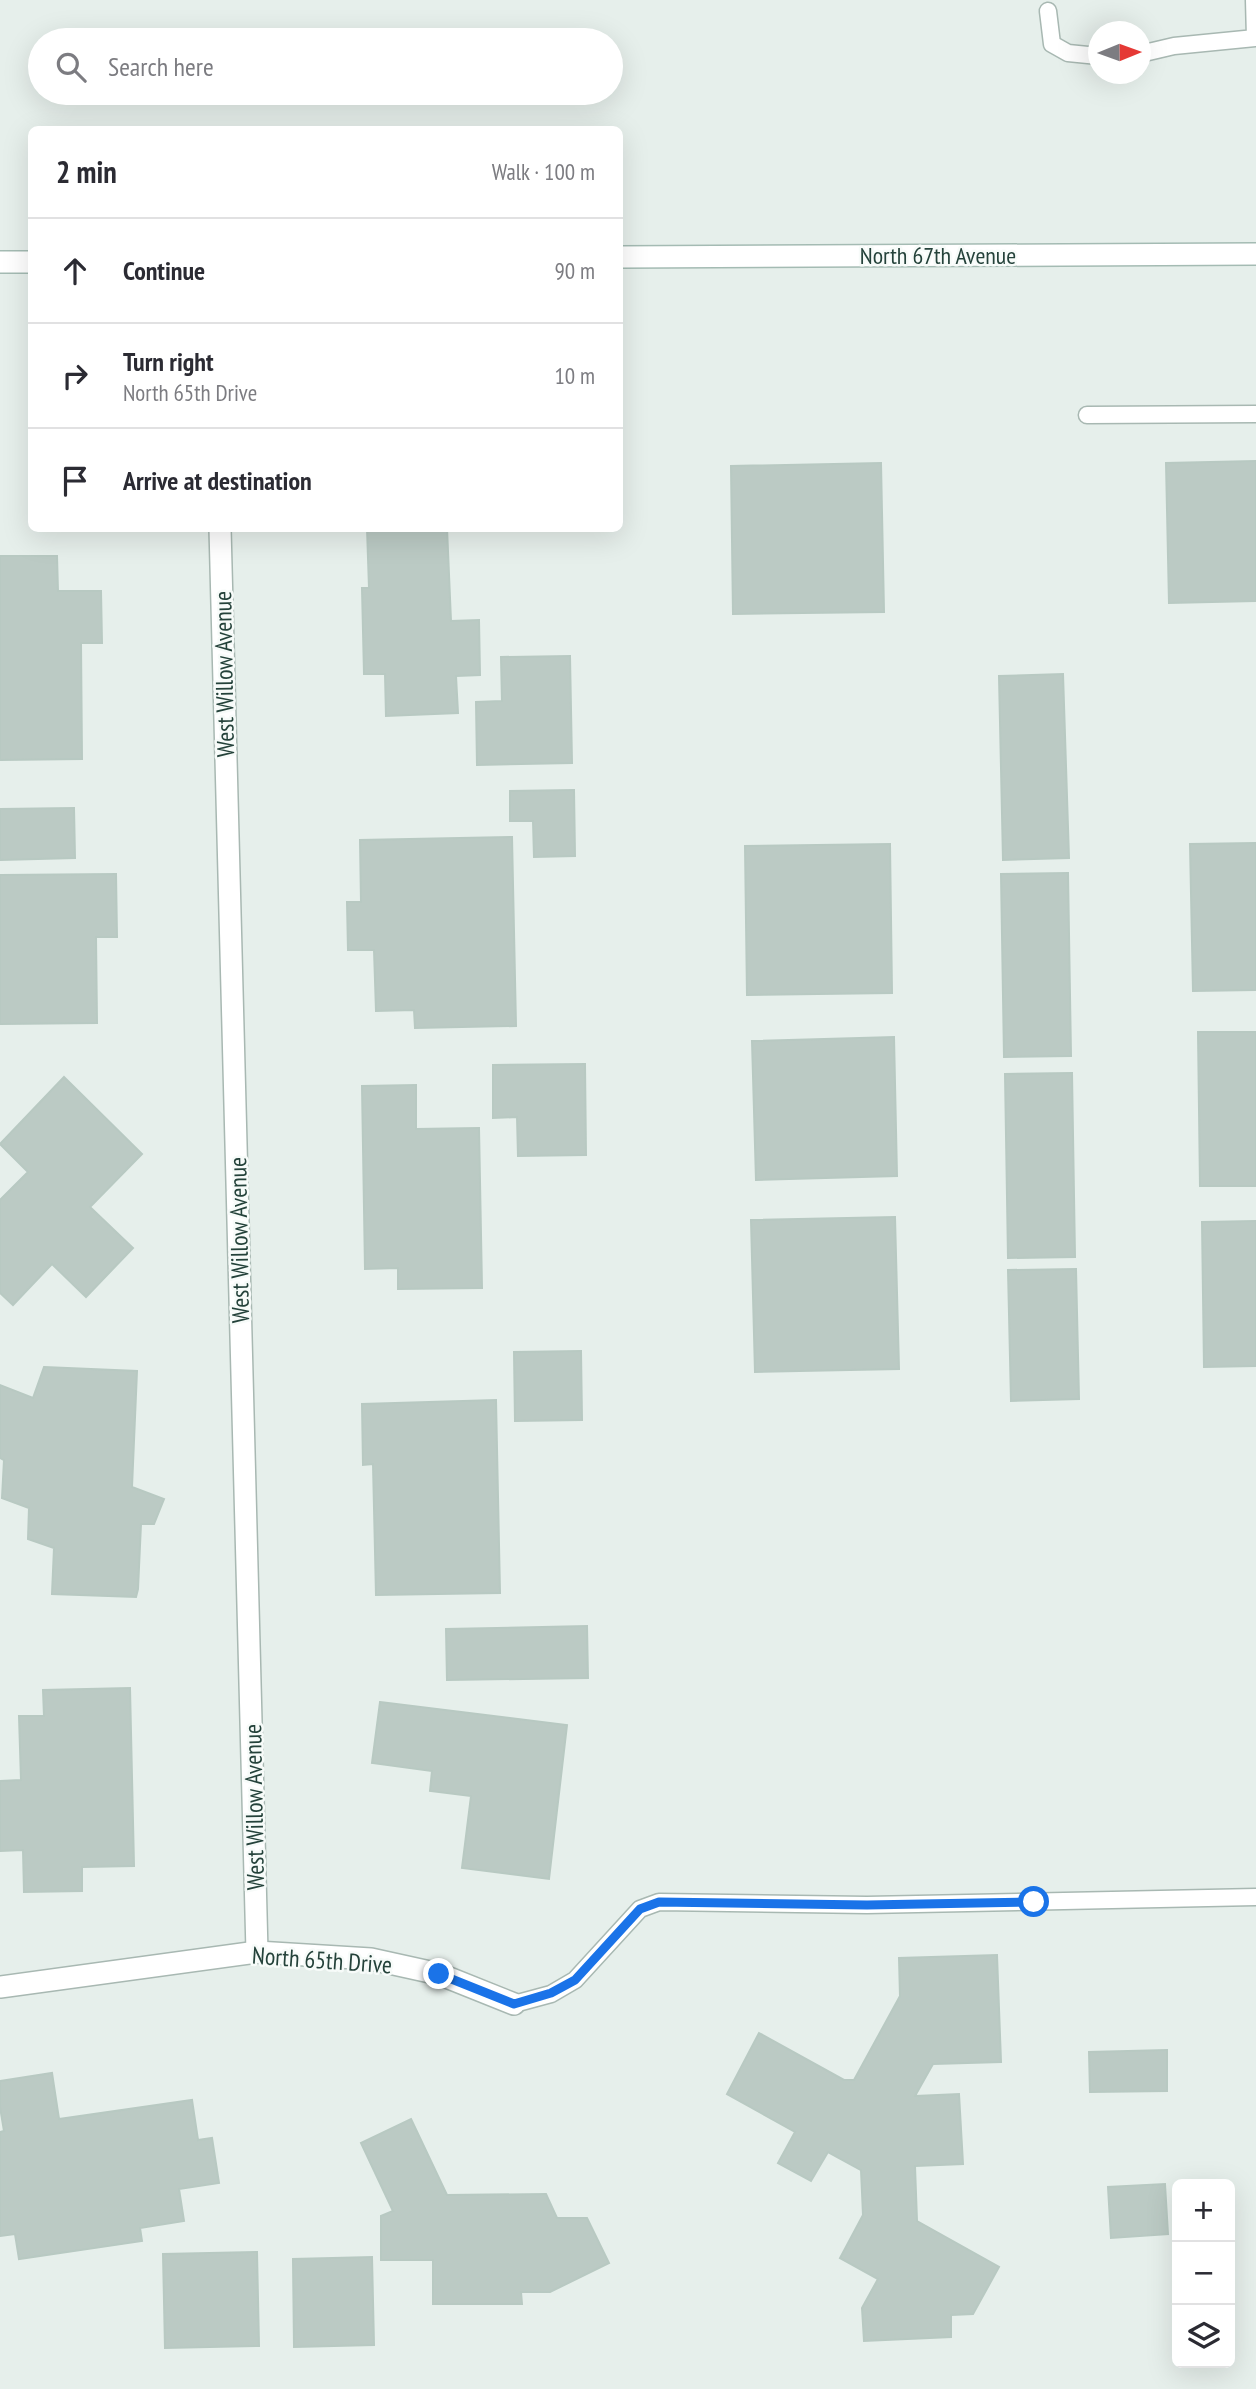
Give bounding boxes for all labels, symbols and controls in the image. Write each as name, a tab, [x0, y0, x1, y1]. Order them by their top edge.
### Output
north arrow	[1088, 21, 1151, 84]
search box	[28, 28, 623, 105]
icon: search	[52, 48, 90, 86]
text: Search here	[108, 50, 214, 83]
text: 2 min	[56, 152, 117, 191]
text: Walk · 100 m	[492, 157, 595, 186]
street label: North 67th Avenue	[860, 240, 1016, 271]
icon: ahead	[56, 252, 94, 290]
text: Continue	[123, 254, 205, 287]
text: 90 m	[554, 256, 595, 285]
text: Turn right	[123, 345, 214, 378]
icon: right	[56, 357, 94, 395]
text: 10 m	[554, 361, 595, 390]
text: North 65th Drive	[123, 378, 257, 407]
icon: arrive	[56, 462, 94, 500]
text: Arrive at destination	[123, 464, 312, 497]
street label: West Willow Avenue	[207, 591, 241, 757]
street label: West Willow Avenue	[222, 1157, 256, 1323]
street label: West Willow Avenue	[237, 1724, 271, 1890]
route start	[1018, 1886, 1049, 1917]
street label: North 65th Drive	[251, 1940, 393, 1980]
route end	[423, 1958, 454, 1989]
map controls	[1172, 2179, 1235, 2368]
button: +	[1172, 2179, 1235, 2242]
button: −	[1172, 2242, 1235, 2305]
button: layers	[1172, 2305, 1235, 2368]

